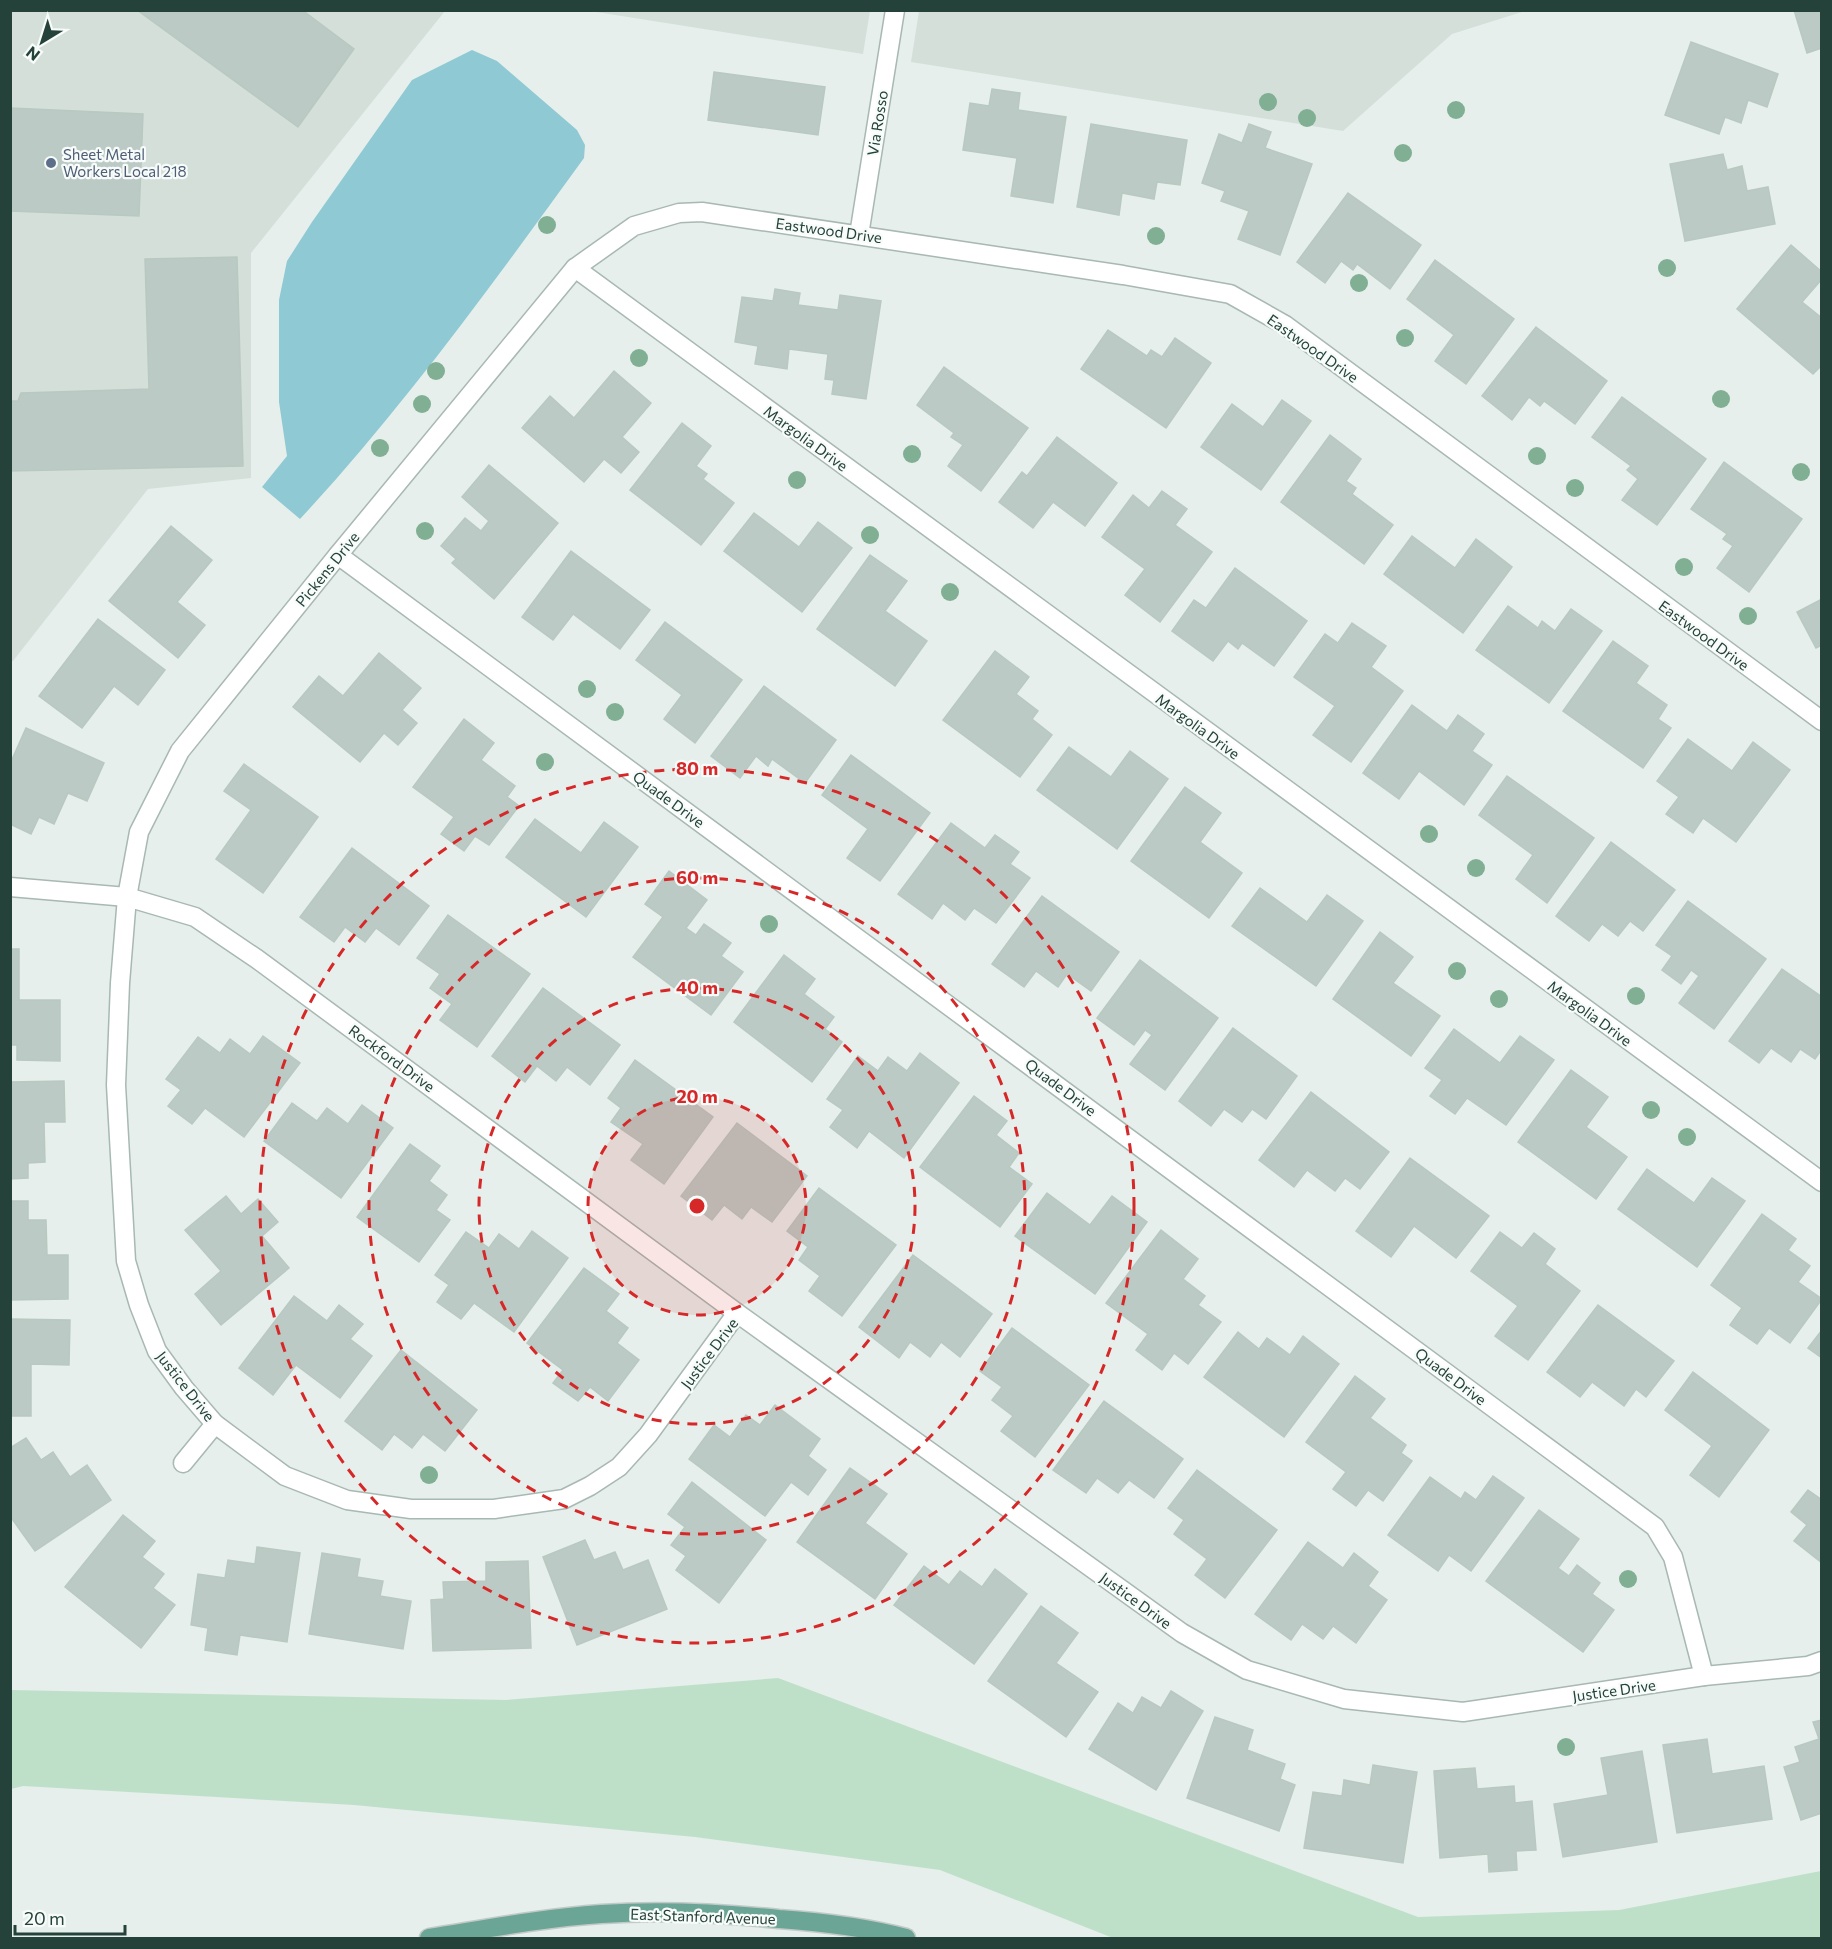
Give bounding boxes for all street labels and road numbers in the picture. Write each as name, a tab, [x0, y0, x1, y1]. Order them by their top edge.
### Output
street label: Via Rosso	[863, 89, 891, 157]
street label: Eastwood Drive	[775, 214, 883, 246]
street label: Eastwood Drive	[1264, 310, 1362, 386]
street label: Margolia Drive	[760, 401, 852, 475]
street label: Pickens Drive	[291, 528, 363, 610]
street label: Eastwood Drive	[1655, 596, 1753, 674]
street label: Margolia Drive	[1152, 689, 1244, 763]
street label: Quade Drive	[630, 767, 708, 831]
street label: Margolia Drive	[1544, 976, 1636, 1050]
street label: Rockford Drive	[345, 1021, 439, 1095]
street label: Quade Drive	[1022, 1054, 1100, 1120]
street label: Justice Drive	[677, 1314, 742, 1392]
street label: Quade Drive	[1412, 1343, 1490, 1409]
street label: Justice Drive	[153, 1347, 219, 1425]
street label: Justice Drive	[1097, 1568, 1175, 1632]
street label: Justice Drive	[1571, 1675, 1657, 1705]
street label: East Stanford Avenue	[630, 1904, 776, 1928]

